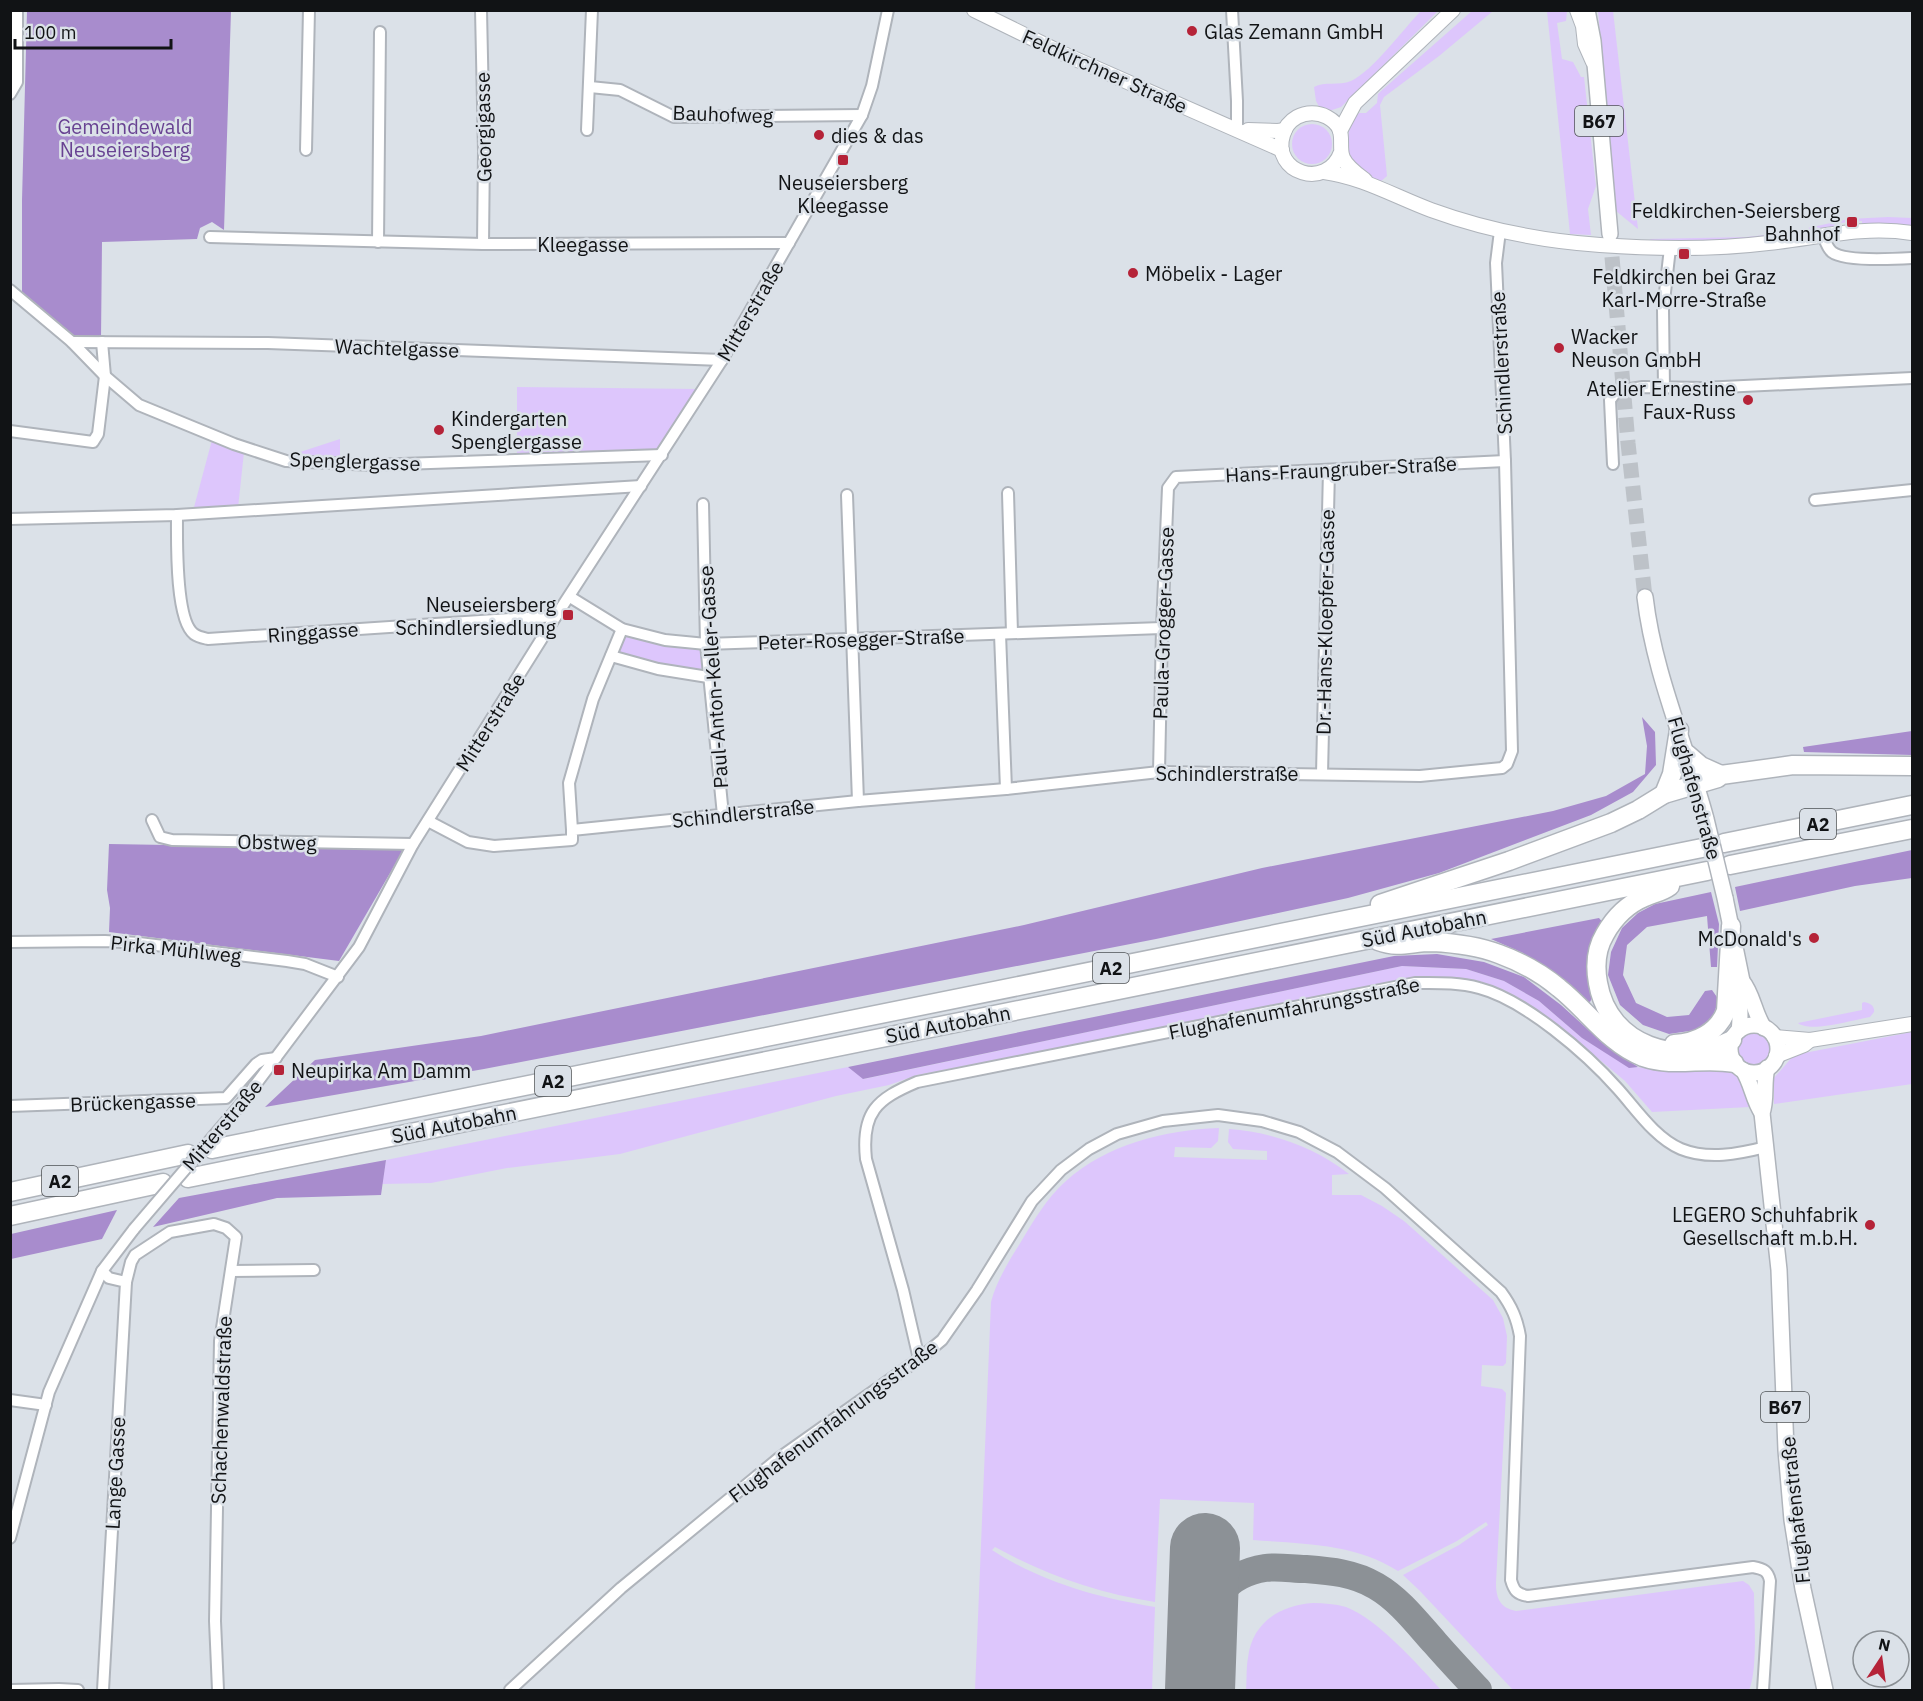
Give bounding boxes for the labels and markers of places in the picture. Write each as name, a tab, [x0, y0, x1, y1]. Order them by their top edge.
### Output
place label: Glas Zemann GmbH	[1204, 18, 1384, 45]
marker: Glas Zemann GmbH	[1185, 24, 1199, 38]
place label: dies & das	[831, 122, 924, 149]
marker: dies & das	[812, 128, 826, 142]
marker: Neuseiersberg Kleegasse	[836, 153, 850, 167]
place label: Neuseiersberg Kleegasse	[778, 169, 909, 219]
place label: Feldkirchen-Seiersberg Bahnhof	[1632, 197, 1841, 247]
marker: Feldkirchen-Seiersberg Bahnhof	[1845, 215, 1859, 229]
marker: Feldkirchen bei Graz Karl-Morre-Straße	[1677, 247, 1691, 261]
place label: Möbelix - Lager	[1145, 260, 1282, 287]
place label: Feldkirchen bei Graz Karl-Morre-Straße	[1592, 263, 1776, 313]
marker: Möbelix - Lager	[1126, 266, 1140, 280]
place label: Wacker Neuson GmbH	[1571, 323, 1702, 373]
marker: Wacker Neuson GmbH	[1552, 341, 1566, 355]
place label: Atelier Ernestine Faux-Russ	[1587, 375, 1736, 425]
marker: Atelier Ernestine Faux-Russ	[1741, 393, 1755, 407]
place label: Kindergarten Spenglergasse	[451, 405, 582, 455]
marker: Kindergarten Spenglergasse	[432, 423, 446, 437]
place label: Neuseiersberg Schindlersiedlung	[395, 591, 556, 641]
marker: Neuseiersberg Schindlersiedlung	[561, 608, 575, 622]
place label: McDonald's	[1697, 925, 1802, 952]
marker: McDonald's	[1807, 931, 1821, 945]
place label: Neupirka Am Damm	[291, 1057, 471, 1084]
marker: Neupirka Am Damm	[272, 1063, 286, 1077]
place label: LEGERO Schuhfabrik Gesellschaft m.b.H.	[1672, 1201, 1858, 1251]
marker: LEGERO Schuhfabrik Gesellschaft m.b.H.	[1863, 1218, 1877, 1232]

